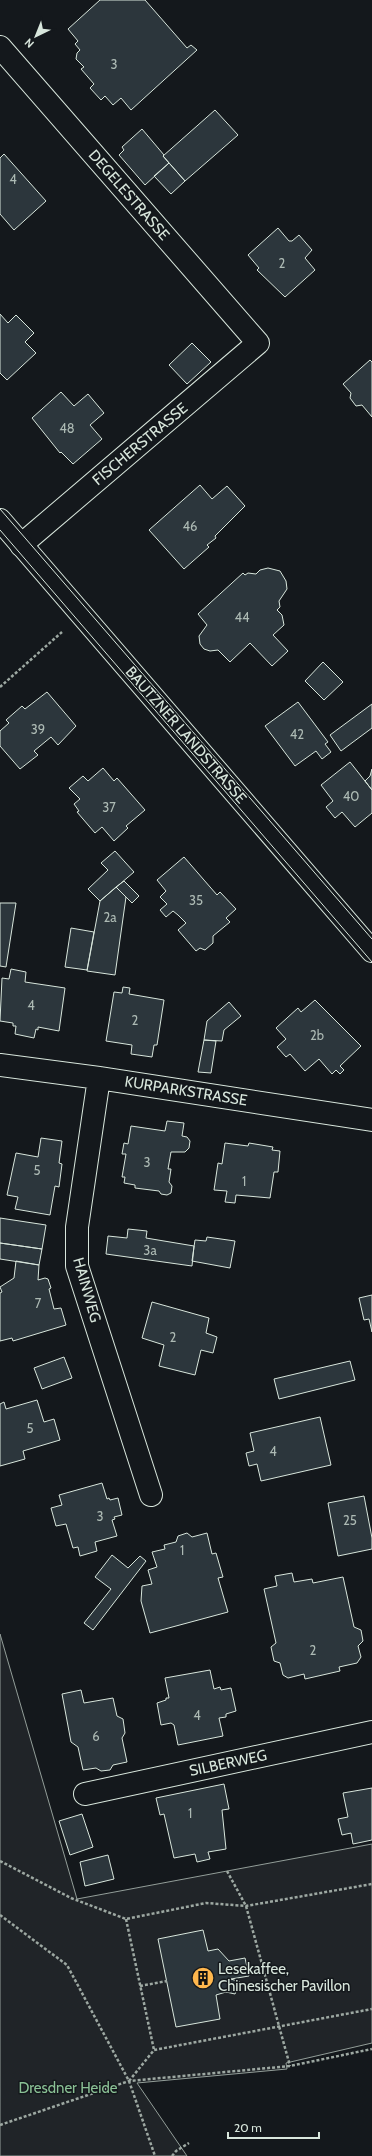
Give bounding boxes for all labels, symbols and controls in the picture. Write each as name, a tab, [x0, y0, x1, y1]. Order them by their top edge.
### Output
north arrow	[16, 16, 56, 56]
text: N	[22, 36, 37, 51]
house number: 3	[110, 56, 118, 72]
street label: DEGELESTRASSE	[85, 146, 173, 244]
house number: 4	[9, 171, 17, 187]
house number: 2	[279, 255, 286, 271]
street label: FISCHERSTRASSE	[89, 399, 191, 489]
house number: 48	[59, 420, 75, 436]
house number: 46	[183, 518, 197, 534]
house number: 44	[234, 609, 250, 625]
street label: BAUTZNER LANDSTRASSE	[122, 663, 250, 807]
house number: 39	[31, 721, 45, 737]
house number: 42	[290, 726, 304, 742]
house number: 40	[343, 788, 359, 804]
house number: 37	[102, 799, 116, 815]
house number: 35	[189, 892, 203, 908]
house number: 2a	[103, 909, 117, 925]
house number: 4	[27, 997, 35, 1013]
house number: 2	[132, 1012, 139, 1028]
house number: 2b	[310, 1027, 324, 1043]
street label: KURPARKSTRASSE	[123, 1072, 249, 1110]
house number: 3	[143, 1154, 151, 1170]
house number: 5	[33, 1162, 41, 1178]
house number: 1	[242, 1173, 246, 1189]
house number: 3a	[143, 1242, 157, 1258]
street label: HAINWEG	[69, 1255, 105, 1325]
house number: 7	[35, 1295, 42, 1311]
house number: 2	[170, 1329, 177, 1345]
house number: 5	[26, 1420, 34, 1436]
house number: 4	[269, 1443, 277, 1459]
house number: 3	[96, 1508, 104, 1524]
house number: 25	[343, 1512, 357, 1528]
house number: 1	[180, 1542, 184, 1558]
house number: 2	[310, 1642, 317, 1658]
house number: 4	[193, 1707, 201, 1723]
house number: 6	[92, 1728, 100, 1744]
street label: SILBERWEG	[188, 1746, 268, 1780]
house number: 1	[188, 1805, 192, 1821]
place label: Lesekaffee, Chinesischer Pavillon	[218, 1960, 350, 1995]
building icon: Lesekaffee, Chinesischer Pavillon	[190, 1965, 216, 1991]
park label: Dresdner Heide	[19, 2079, 118, 2097]
scale bar	[228, 2114, 319, 2140]
text: 20 m	[234, 2120, 262, 2135]

